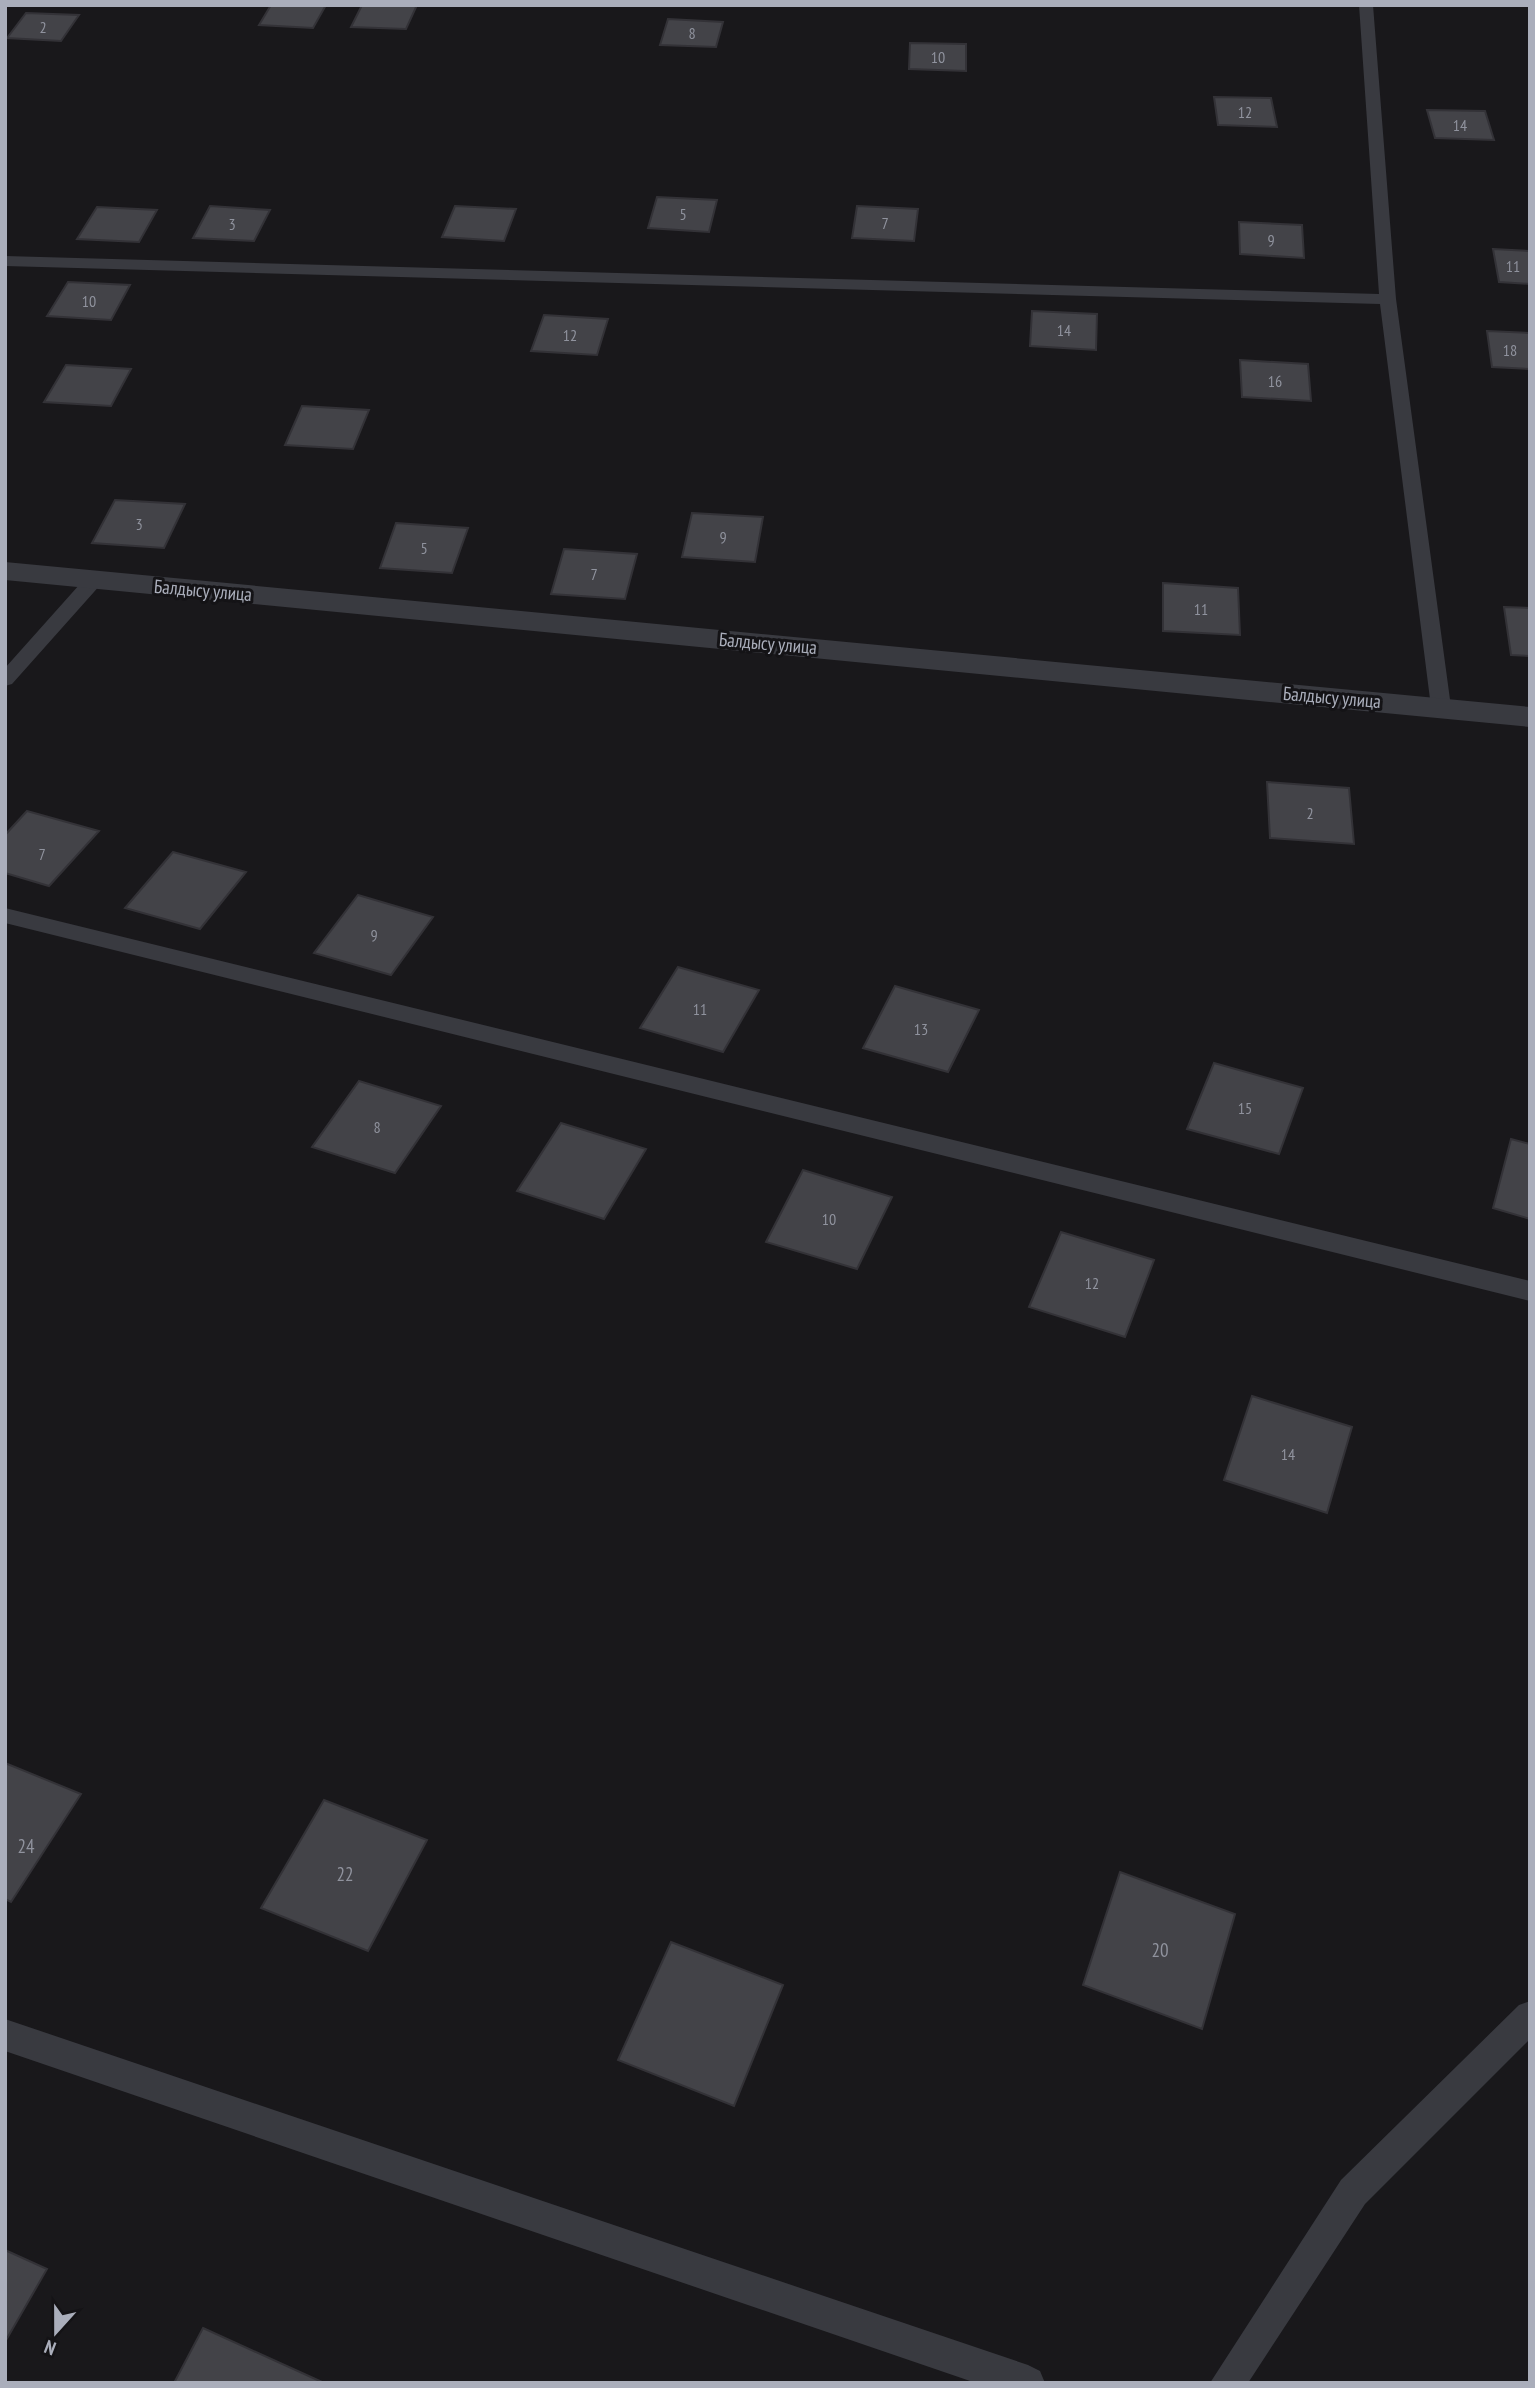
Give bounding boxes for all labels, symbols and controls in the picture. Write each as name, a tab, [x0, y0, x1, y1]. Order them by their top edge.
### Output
house number: 2	[39, 17, 47, 37]
house number: 8	[688, 23, 696, 43]
house number: 10	[931, 47, 945, 67]
house number: 12	[1238, 102, 1252, 122]
house number: 14	[1453, 115, 1467, 135]
house number: 5	[679, 204, 687, 224]
house number: 7	[881, 213, 889, 233]
house number: 3	[228, 214, 236, 234]
house number: 9	[1267, 230, 1275, 250]
house number: 11	[1506, 256, 1520, 276]
house number: 10	[82, 291, 96, 311]
house number: 14	[1057, 320, 1071, 340]
house number: 12	[563, 325, 577, 345]
house number: 18	[1503, 340, 1517, 360]
house number: 16	[1268, 371, 1282, 391]
house number: 3	[135, 514, 143, 534]
house number: 9	[719, 527, 727, 547]
house number: 5	[420, 538, 428, 558]
house number: 7	[590, 564, 598, 584]
street label: Балдысу улица	[153, 574, 253, 606]
house number: 11	[1194, 599, 1208, 619]
street label: Балдысу улица	[718, 627, 818, 659]
street label: Балдысу улица	[1282, 681, 1382, 713]
house number: 2	[1306, 803, 1314, 823]
house number: 7	[38, 844, 46, 864]
house number: 9	[370, 925, 378, 945]
house number: 11	[693, 999, 707, 1019]
house number: 13	[914, 1019, 928, 1039]
house number: 15	[1238, 1098, 1252, 1118]
house number: 8	[373, 1117, 381, 1137]
house number: 10	[822, 1209, 836, 1229]
house number: 12	[1085, 1273, 1099, 1293]
house number: 14	[1281, 1444, 1295, 1464]
house number: 24	[17, 1834, 35, 1858]
house number: 22	[336, 1862, 354, 1886]
house number: 20	[1151, 1938, 1169, 1962]
north arrow	[21, 2297, 91, 2367]
text: N	[41, 2335, 59, 2361]

